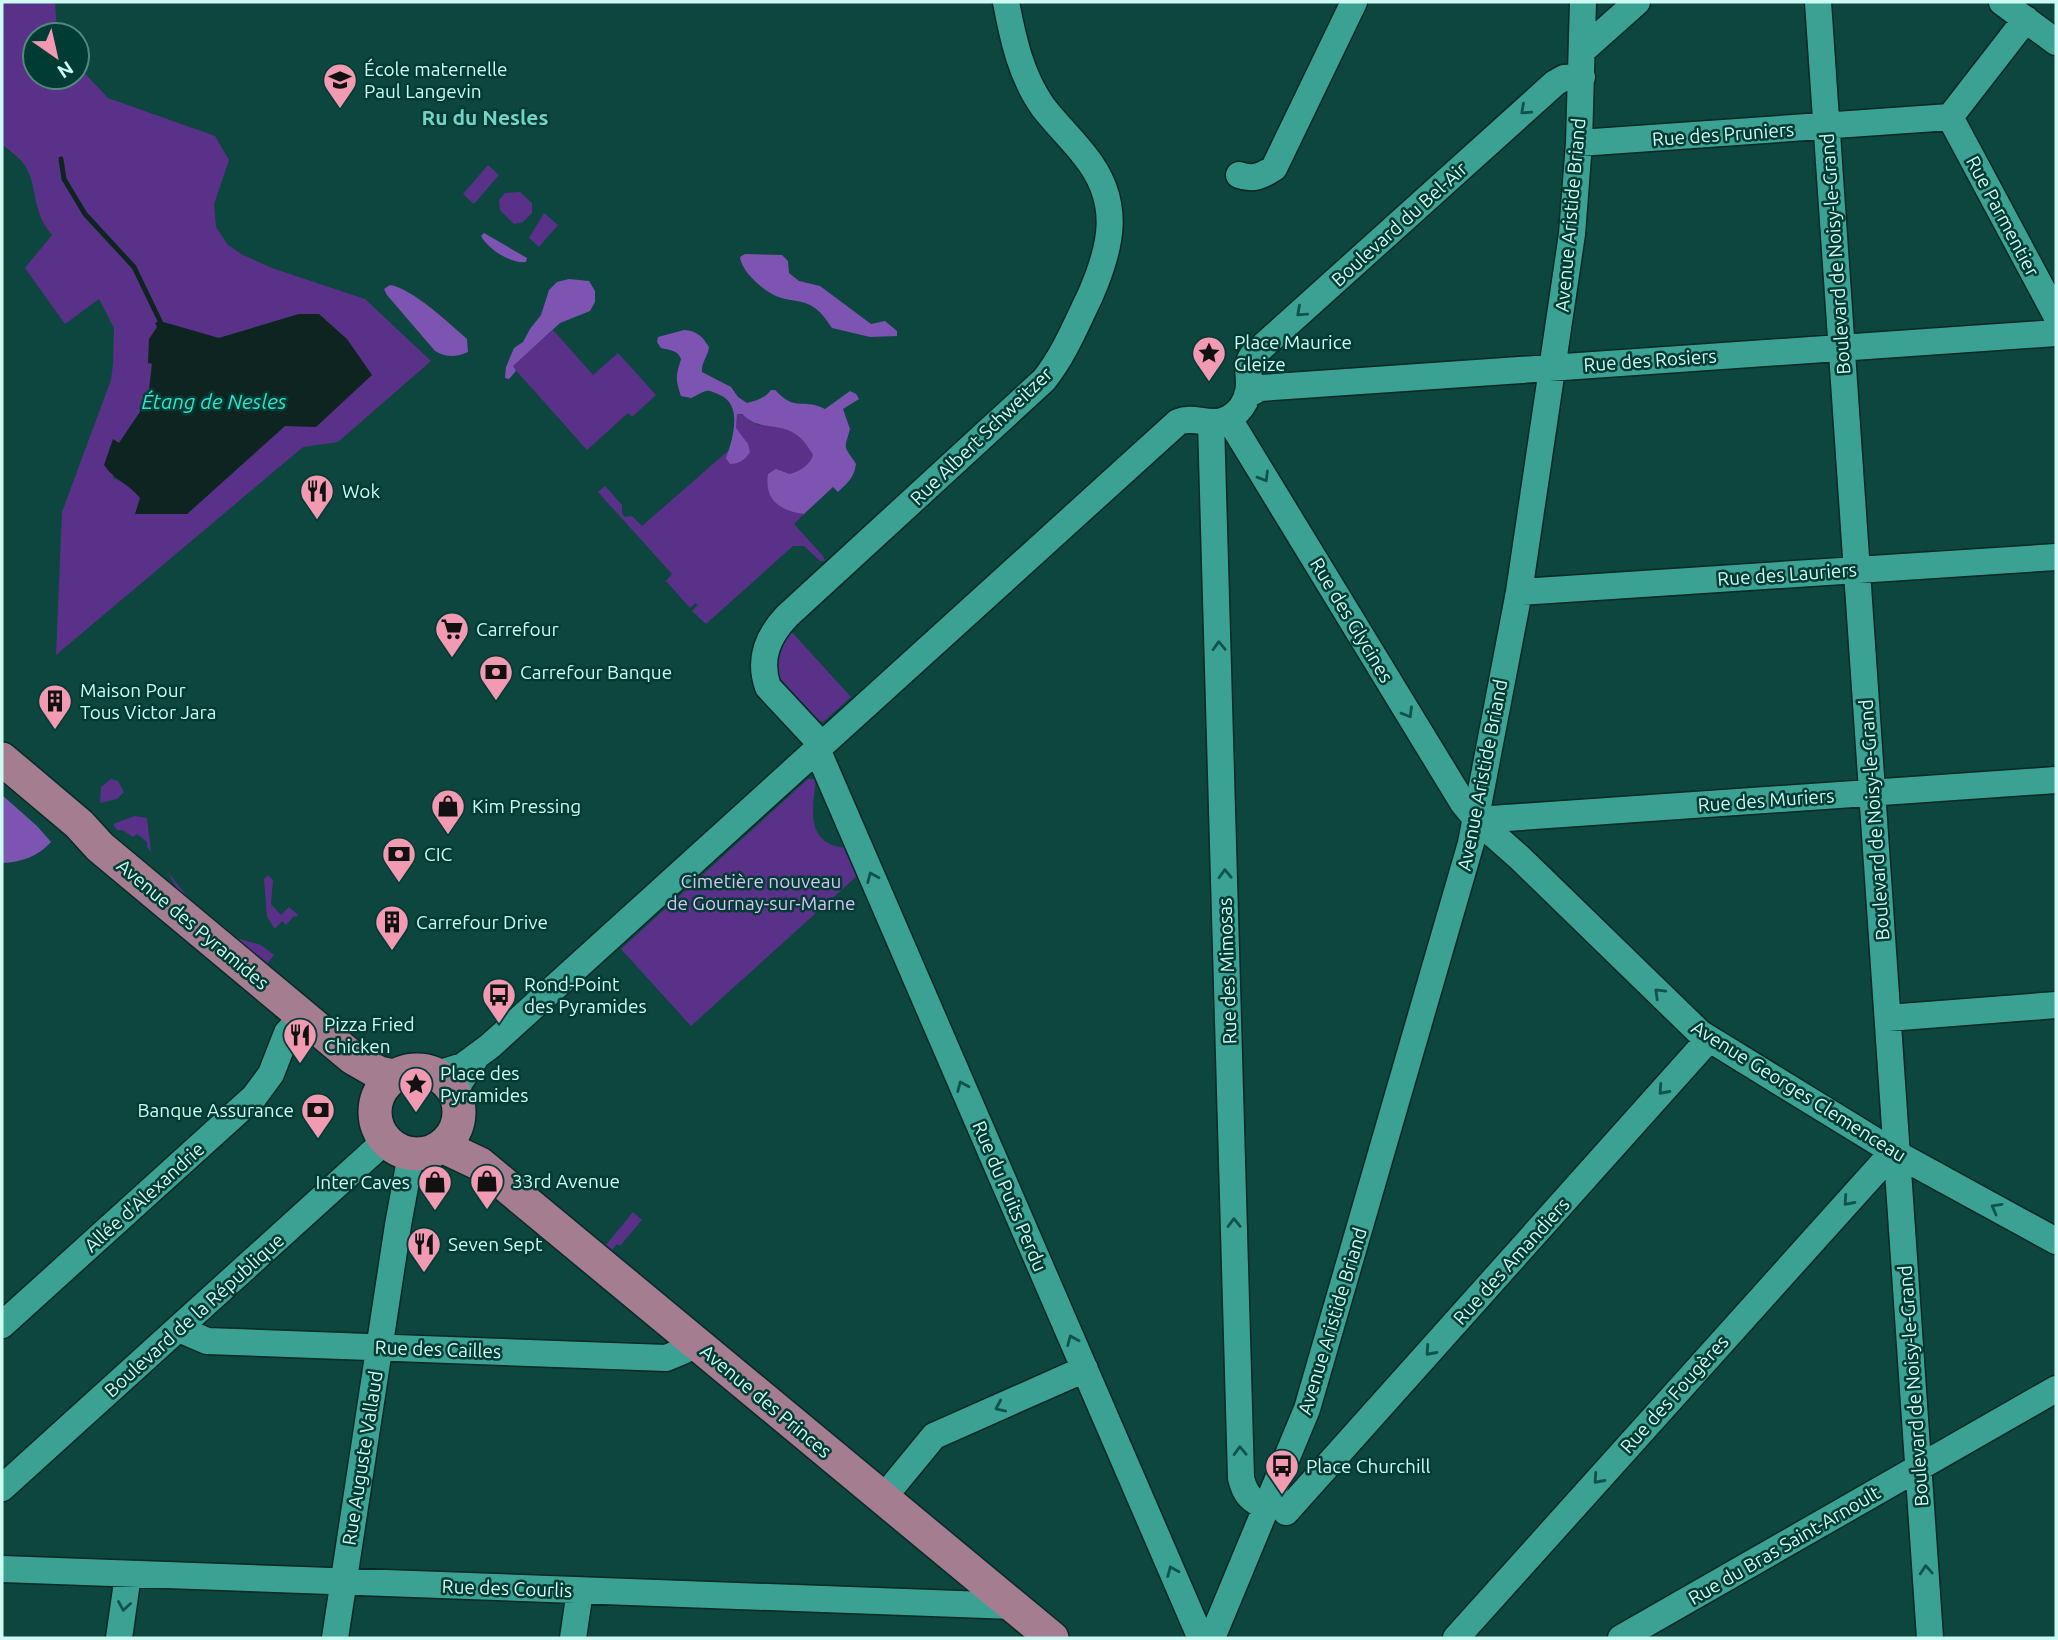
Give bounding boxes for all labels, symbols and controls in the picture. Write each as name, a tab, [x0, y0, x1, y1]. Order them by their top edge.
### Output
north arrow	[21, 21, 91, 91]
text: N	[53, 57, 78, 83]
place label: École maternelle Paul Langevin	[364, 58, 507, 102]
school or university icon: École maternelle Paul Langevin	[321, 61, 359, 110]
one-way arrow	[1520, 102, 1533, 115]
district label: Ru du Nesles	[422, 105, 548, 129]
street label: Avenue Aristide Briand	[1551, 117, 1589, 313]
street label: Rue des Pruniers	[1651, 118, 1795, 150]
street label: Boulevard de Noisy-le-Grand	[1816, 133, 1854, 375]
street label: Rue Parmentier	[1962, 152, 2044, 280]
street label: Boulevard du Bel-Air	[1327, 157, 1471, 291]
one-way arrow	[1297, 304, 1310, 316]
place label: Place Maurice Gleize	[1234, 331, 1352, 375]
place icon: Place Maurice Gleize	[1190, 334, 1228, 383]
street label: Rue des Rosiers	[1583, 344, 1717, 376]
street label: Rue Albert Schweitzer	[906, 363, 1056, 509]
water label: Étang de Nesles	[141, 389, 287, 413]
one-way arrow	[1256, 469, 1269, 482]
restaurant icon: Wok	[298, 472, 336, 521]
place label: Wok	[342, 480, 380, 502]
street label: Rue des Glycines	[1306, 554, 1398, 686]
street label: Rue des Lauriers	[1717, 558, 1857, 590]
supermarket icon: Carrefour	[433, 610, 471, 659]
place label: Carrefour	[476, 618, 559, 640]
one-way arrow	[1211, 640, 1226, 651]
bank icon: Carrefour Banque	[477, 653, 515, 702]
place label: Carrefour Banque	[520, 661, 672, 683]
street label: Avenue Aristide Briand	[1453, 677, 1511, 873]
place label: Maison Pour Tous Victor Jara	[80, 679, 217, 723]
building icon: Maison Pour Tous Victor Jara	[36, 682, 74, 731]
street label: Boulevard de Noisy-le-Grand	[1855, 699, 1893, 941]
one-way arrow	[1400, 705, 1413, 718]
street label: Rue des Muriers	[1697, 784, 1835, 816]
shop icon: Kim Pressing	[429, 787, 467, 836]
place label: Kim Pressing	[472, 795, 581, 817]
bank icon: CIC	[380, 835, 418, 884]
place label: CIC	[424, 843, 453, 865]
street label: Avenue des Pyramides	[113, 854, 273, 994]
one-way arrow	[1217, 868, 1232, 879]
park label: Cimetière nouveau de Gournay-sur-Marne	[666, 870, 856, 914]
one-way arrow	[866, 872, 880, 884]
street label: Rue des Mimosas	[1213, 897, 1241, 1045]
building icon: Carrefour Drive	[373, 903, 411, 952]
place label: Carrefour Drive	[416, 911, 548, 933]
place label: Rond-Point des Pyramides	[524, 973, 647, 1017]
bus stop icon: Rond-Point des Pyramides	[480, 976, 518, 1025]
one-way arrow	[1654, 989, 1667, 1002]
place label: Pizza Fried Chicken	[324, 1013, 415, 1057]
restaurant icon: Pizza Fried Chicken	[281, 1016, 319, 1065]
street label: Avenue Georges Clemenceau	[1688, 1016, 1910, 1166]
place label: Place des Pyramides	[440, 1062, 529, 1106]
place icon: Place des Pyramides	[397, 1065, 435, 1114]
one-way arrow	[957, 1081, 971, 1093]
one-way arrow	[1659, 1082, 1672, 1095]
bank icon: Banque Assurance	[299, 1091, 337, 1140]
place label: Banque Assurance	[138, 1099, 294, 1121]
street label: Rue du Puits Perdu	[968, 1117, 1052, 1275]
street label: Allée d'Alexandrie	[80, 1137, 208, 1257]
shop icon: 33rd Avenue	[468, 1162, 506, 1211]
shop icon: Inter Caves	[416, 1163, 454, 1212]
place label: 33rd Avenue	[512, 1170, 620, 1192]
place label: Inter Caves	[315, 1171, 410, 1193]
street label: Rue des Amandiers	[1448, 1193, 1574, 1329]
one-way arrow	[1844, 1193, 1856, 1206]
one-way arrow	[1991, 1203, 2003, 1217]
one-way arrow	[1226, 1218, 1242, 1228]
restaurant icon: Seven Sept	[405, 1225, 443, 1274]
street label: Avenue Aristide Briand	[1293, 1225, 1371, 1417]
street label: Boulevard de la République	[100, 1229, 288, 1401]
place label: Seven Sept	[448, 1233, 543, 1255]
street label: Boulevard de Noisy-le-Grand	[1894, 1265, 1932, 1507]
street label: Rue des Fougères	[1615, 1331, 1733, 1457]
one-way arrow	[1066, 1335, 1080, 1347]
street label: Rue des Cailles	[374, 1336, 502, 1362]
street label: Avenue des Princes	[696, 1340, 836, 1462]
one-way arrow	[1426, 1343, 1438, 1356]
street label: Rue Auguste Vallaud	[337, 1369, 387, 1547]
one-way arrow	[995, 1399, 1007, 1413]
one-way arrow	[1232, 1445, 1248, 1456]
bus stop icon: Place Churchill	[1263, 1447, 1301, 1496]
place label: Place Churchill	[1306, 1455, 1431, 1477]
one-way arrow	[1594, 1471, 1606, 1484]
street label: Rue du Bras Saint-Arnoult	[1684, 1481, 1884, 1609]
one-way arrow	[1919, 1564, 1934, 1575]
one-way arrow	[1166, 1566, 1180, 1578]
street label: Rue des Courlis	[441, 1575, 573, 1601]
one-way arrow	[116, 1601, 131, 1612]

